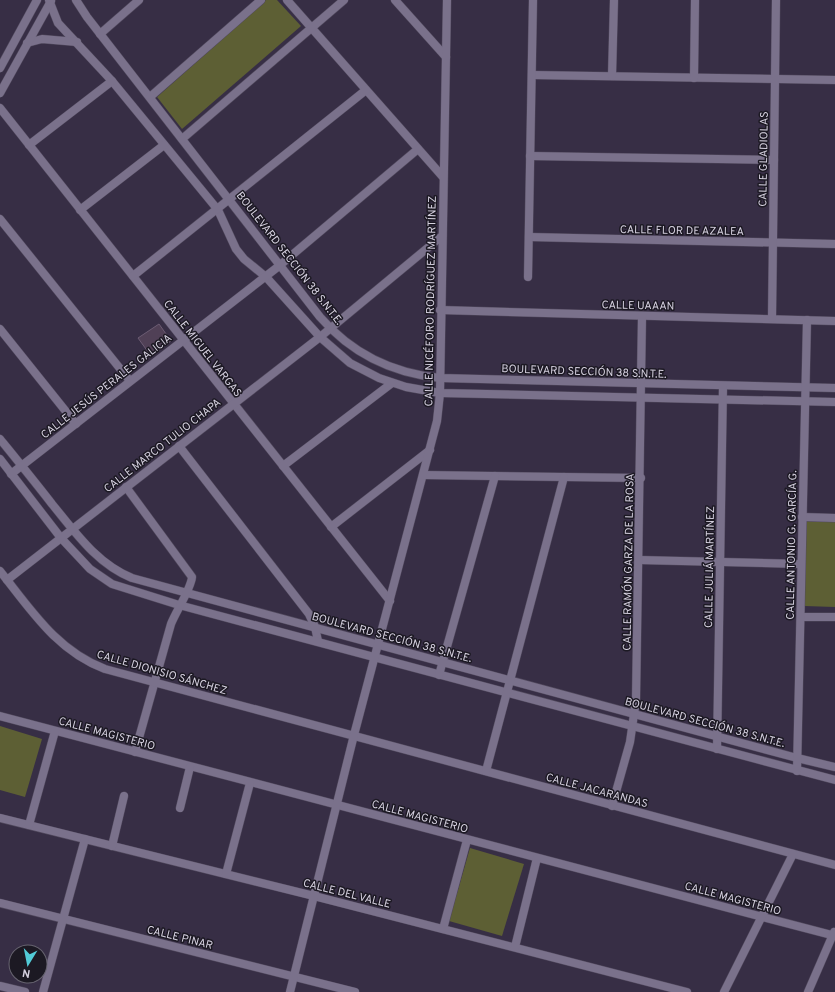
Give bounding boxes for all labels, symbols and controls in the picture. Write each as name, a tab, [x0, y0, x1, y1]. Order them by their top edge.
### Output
street label: CALLE GLADIOLAS	[756, 111, 772, 207]
street label: BOULEVARD SECCIÓN 38 S.N.T.E.	[233, 189, 346, 328]
street label: CALLE NICÉFORO RODRÍGUEZ MARTÍNEZ	[421, 196, 440, 406]
street label: CALLE FLOR DE AZALEA	[620, 223, 744, 239]
street label: CALLE MIGUEL VARGAS	[160, 297, 244, 400]
street label: CALLE UAAAN	[601, 298, 675, 314]
street label: CALLE JESÚS PERALES GALICIA	[38, 331, 175, 442]
street label: BOULEVARD SECCIÓN 38 S.N.T.E.	[501, 361, 667, 382]
street label: CALLE MARCO TULIO CHAPA	[101, 396, 224, 496]
street label: CALLE ANTONIO G. GARCÍA G.	[783, 470, 800, 620]
street label: CALLE RAMÓN GARZA DE LA ROSA	[619, 473, 638, 651]
street label: CALLE JULIÁ MARTÍNEZ	[701, 506, 718, 628]
street label: BOULEVARD SECCIÓN 38 S.N.T.E.	[310, 609, 474, 666]
street label: CALLE DIONISIO SÁNCHEZ	[95, 647, 229, 698]
street label: BOULEVARD SECCIÓN 38 S.N.T.E.	[623, 694, 787, 751]
street label: CALLE MAGISTERIO	[57, 714, 157, 754]
street label: CALLE JACARANDAS	[544, 771, 649, 811]
street label: CALLE MAGISTERIO	[370, 797, 470, 837]
street label: CALLE DEL VALLE	[301, 876, 392, 912]
street label: CALLE MAGISTERIO	[683, 879, 783, 919]
street label: CALLE PINAR	[145, 923, 214, 953]
north arrow	[8, 944, 48, 984]
text: N	[21, 965, 32, 980]

